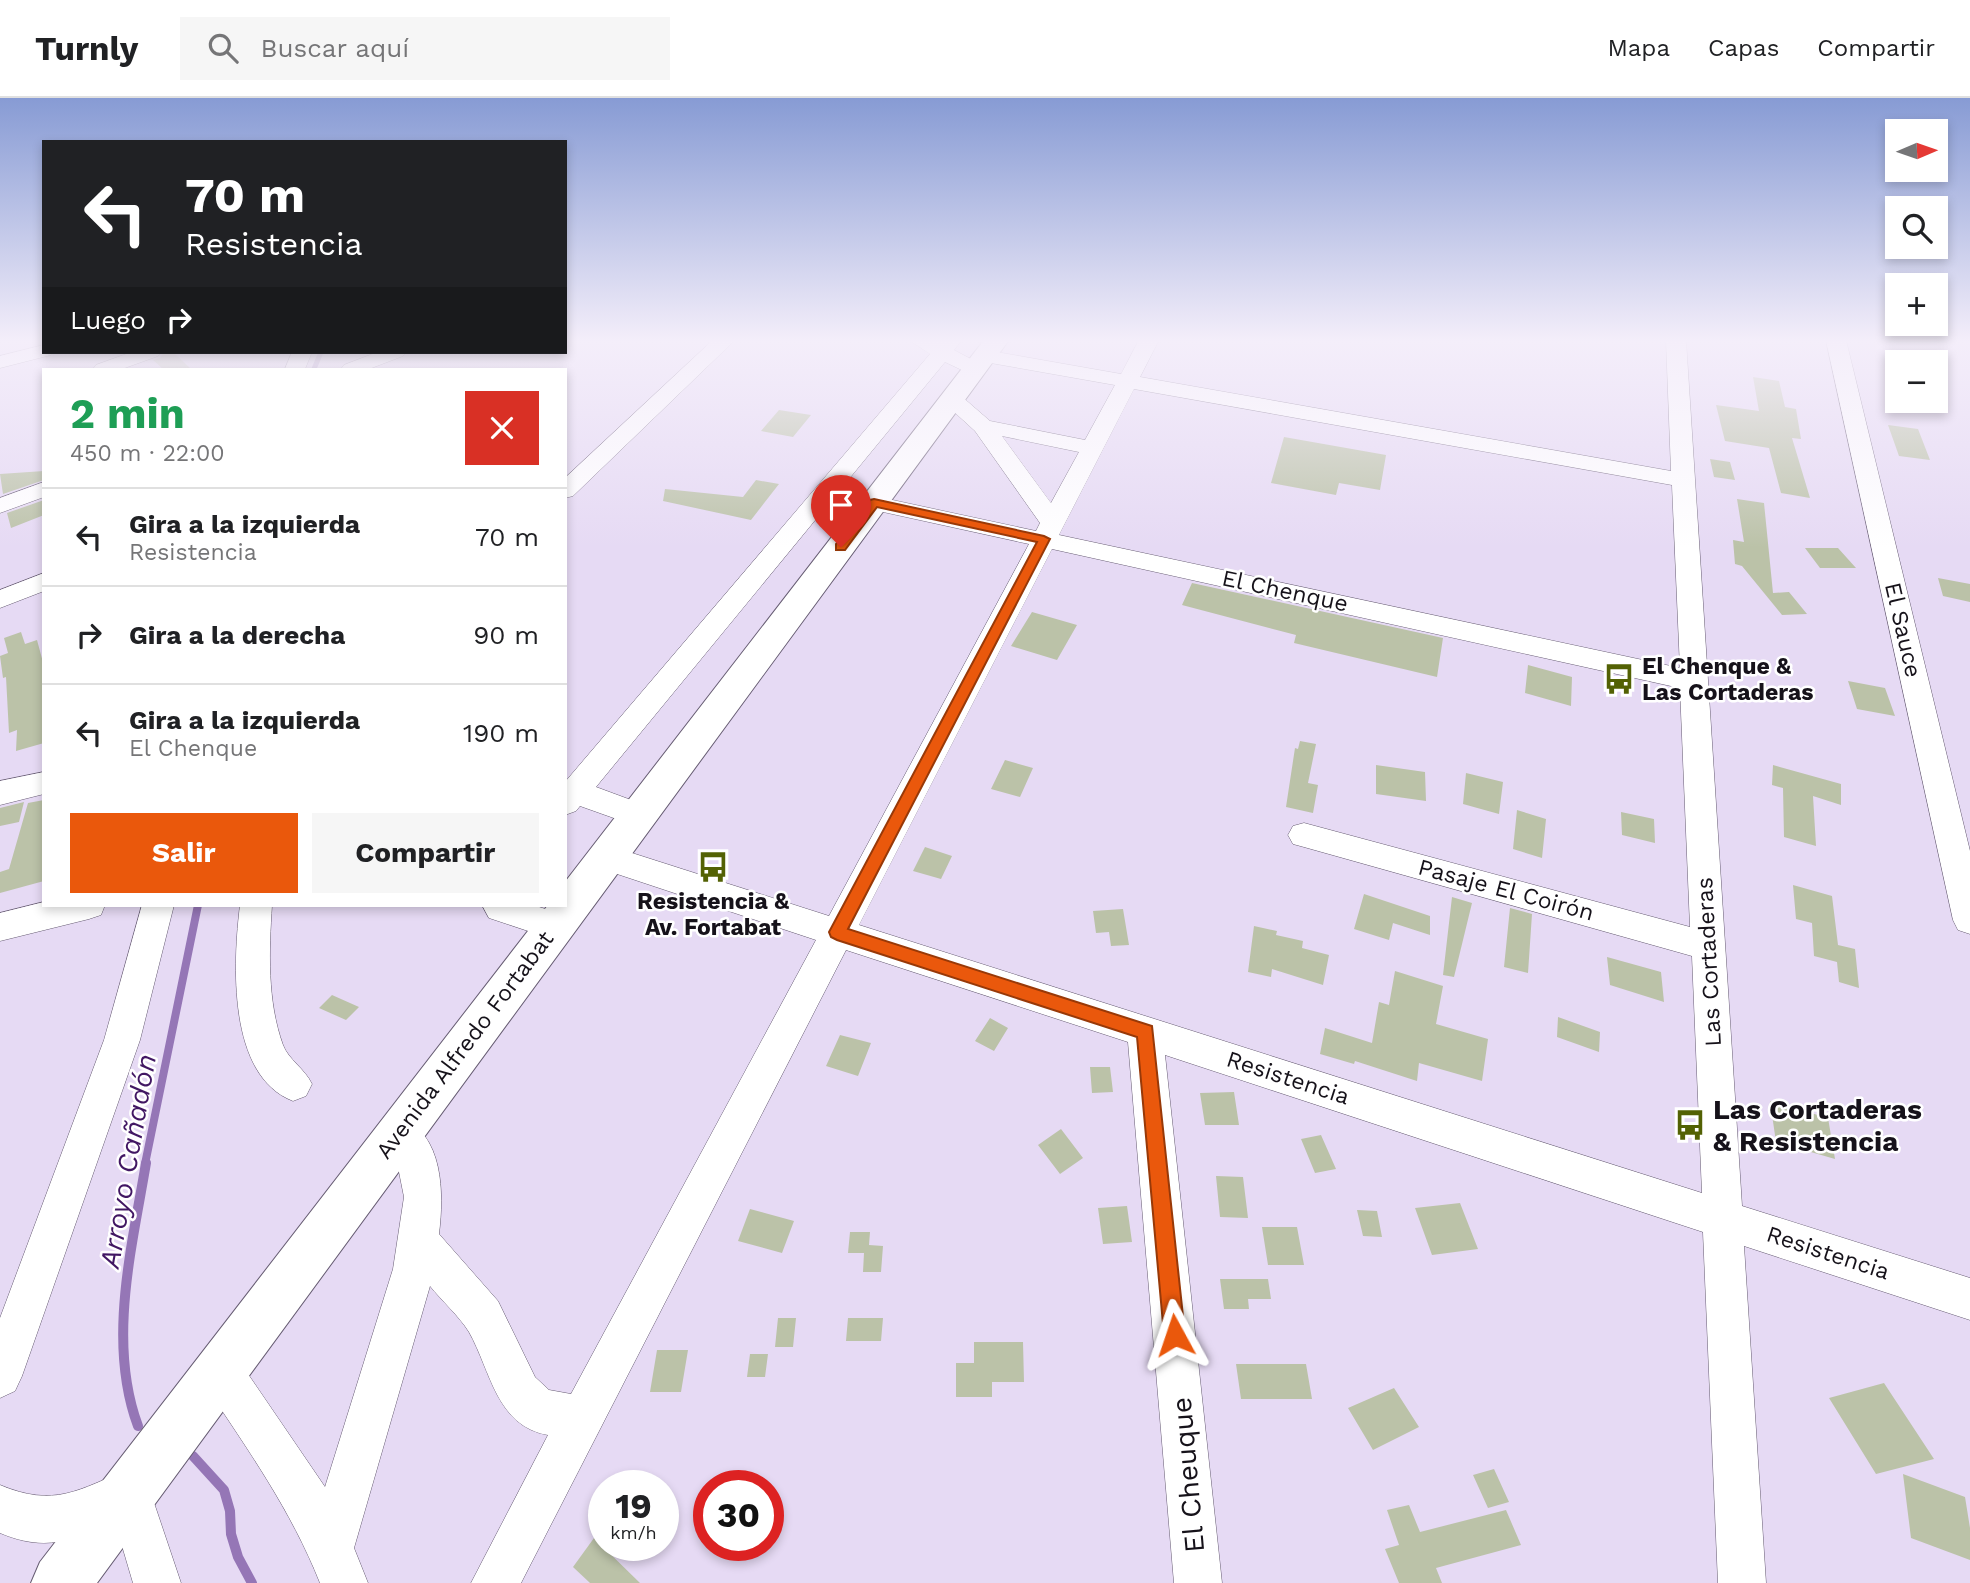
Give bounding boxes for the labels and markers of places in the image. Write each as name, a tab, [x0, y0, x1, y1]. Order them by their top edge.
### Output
pin	[811, 475, 871, 547]
place label: El Chenque & Las Cortaderas	[1642, 653, 1814, 706]
bus stop icon: El Chenque & Las Cortaderas	[1602, 662, 1636, 696]
bus stop icon: Resistencia & Av. Fortabat	[696, 850, 730, 884]
place label: Resistencia & Av. Fortabat	[637, 888, 789, 941]
place label: Las Cortaderas & Resistencia	[1713, 1093, 1922, 1158]
bus stop icon: Las Cortaderas & Resistencia	[1673, 1108, 1707, 1142]

